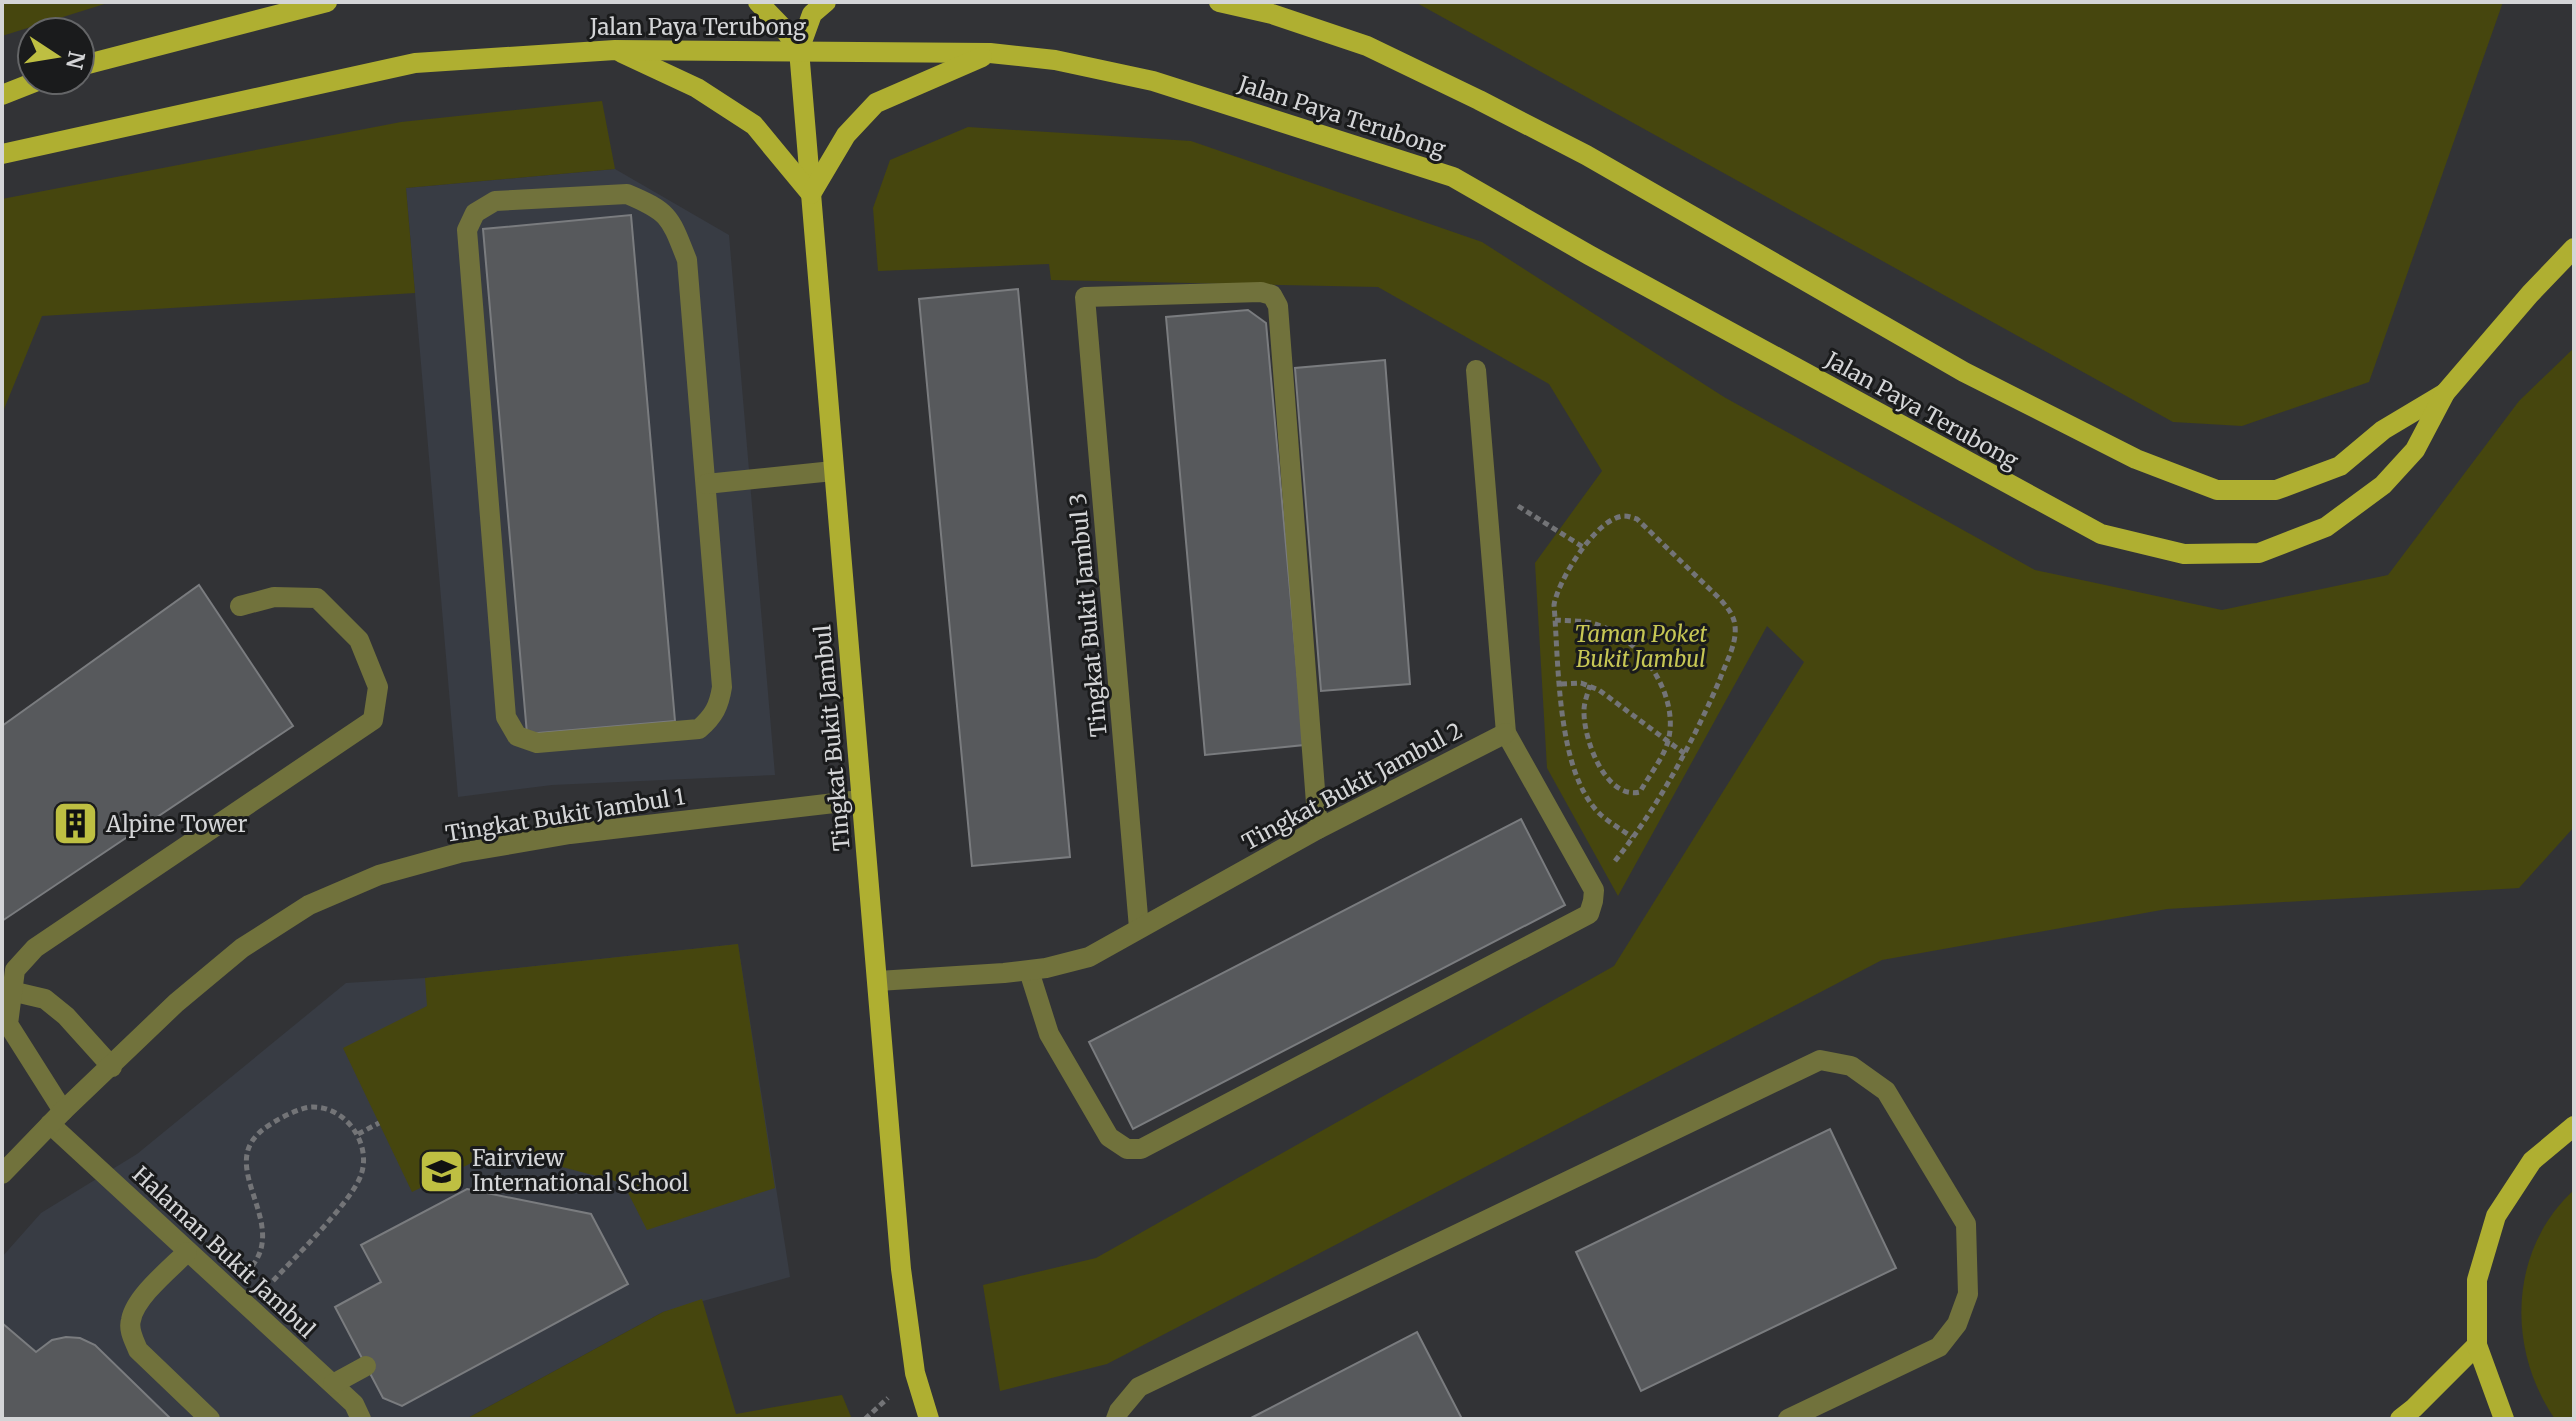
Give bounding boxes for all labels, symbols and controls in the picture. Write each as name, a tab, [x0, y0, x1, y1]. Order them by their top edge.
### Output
street label: Jalan Paya Terubong	[589, 13, 806, 41]
north arrow	[16, 16, 96, 96]
text: N	[60, 49, 91, 72]
street label: Jalan Paya Terubong	[1234, 69, 1449, 163]
street label: Jalan Paya Terubong	[1820, 345, 2023, 475]
street label: Tingkat Bukit Jambul 3	[1063, 492, 1113, 738]
park label: Taman Poket Bukit Jambul	[1575, 620, 1708, 673]
street label: Tingkat Bukit Jambul	[808, 624, 856, 852]
street label: Tingkat Bukit Jambul 2	[1237, 716, 1467, 856]
street label: Tingkat Bukit Jambul 1	[443, 782, 687, 848]
building icon: Alpine Tower	[51, 800, 99, 848]
place label: Alpine Tower	[105, 810, 248, 838]
place label: Fairview International School	[472, 1144, 689, 1197]
school or university icon: Fairview International School	[417, 1147, 465, 1195]
street label: Halaman Bukit Jambul	[127, 1160, 321, 1344]

